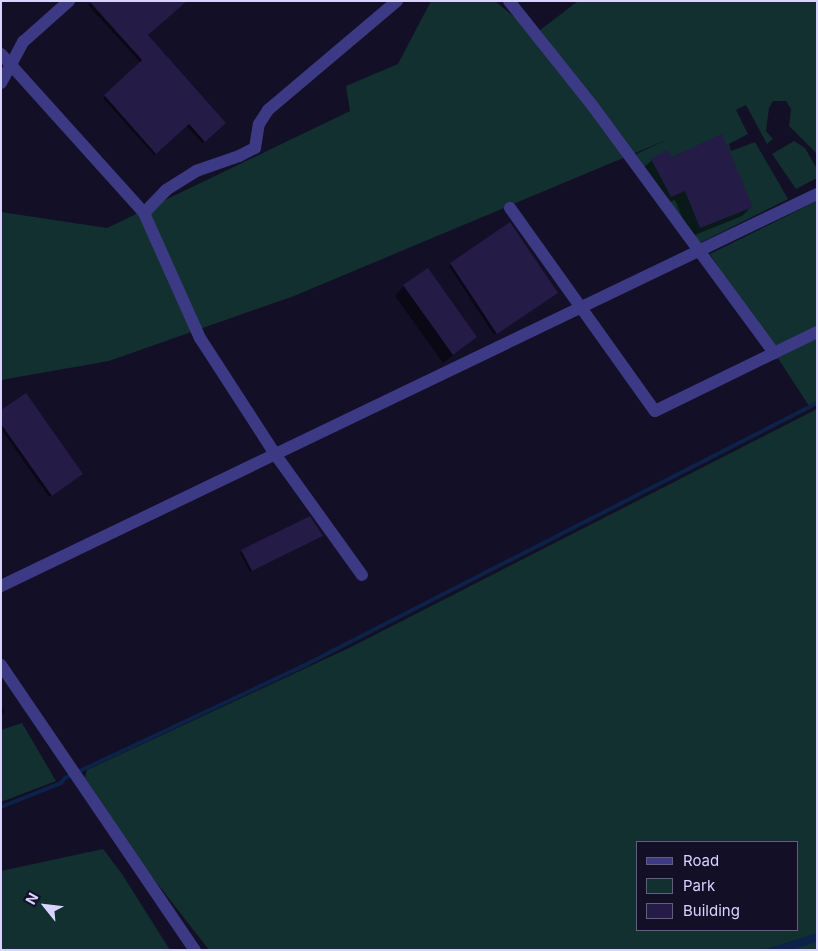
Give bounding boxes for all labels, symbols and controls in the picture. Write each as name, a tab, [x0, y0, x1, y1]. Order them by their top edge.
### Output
legend	[636, 841, 798, 931]
text: Road	[683, 851, 719, 870]
text: Park	[683, 876, 715, 895]
north arrow	[20, 881, 70, 931]
text: N	[21, 890, 41, 907]
text: Building	[683, 901, 740, 920]

